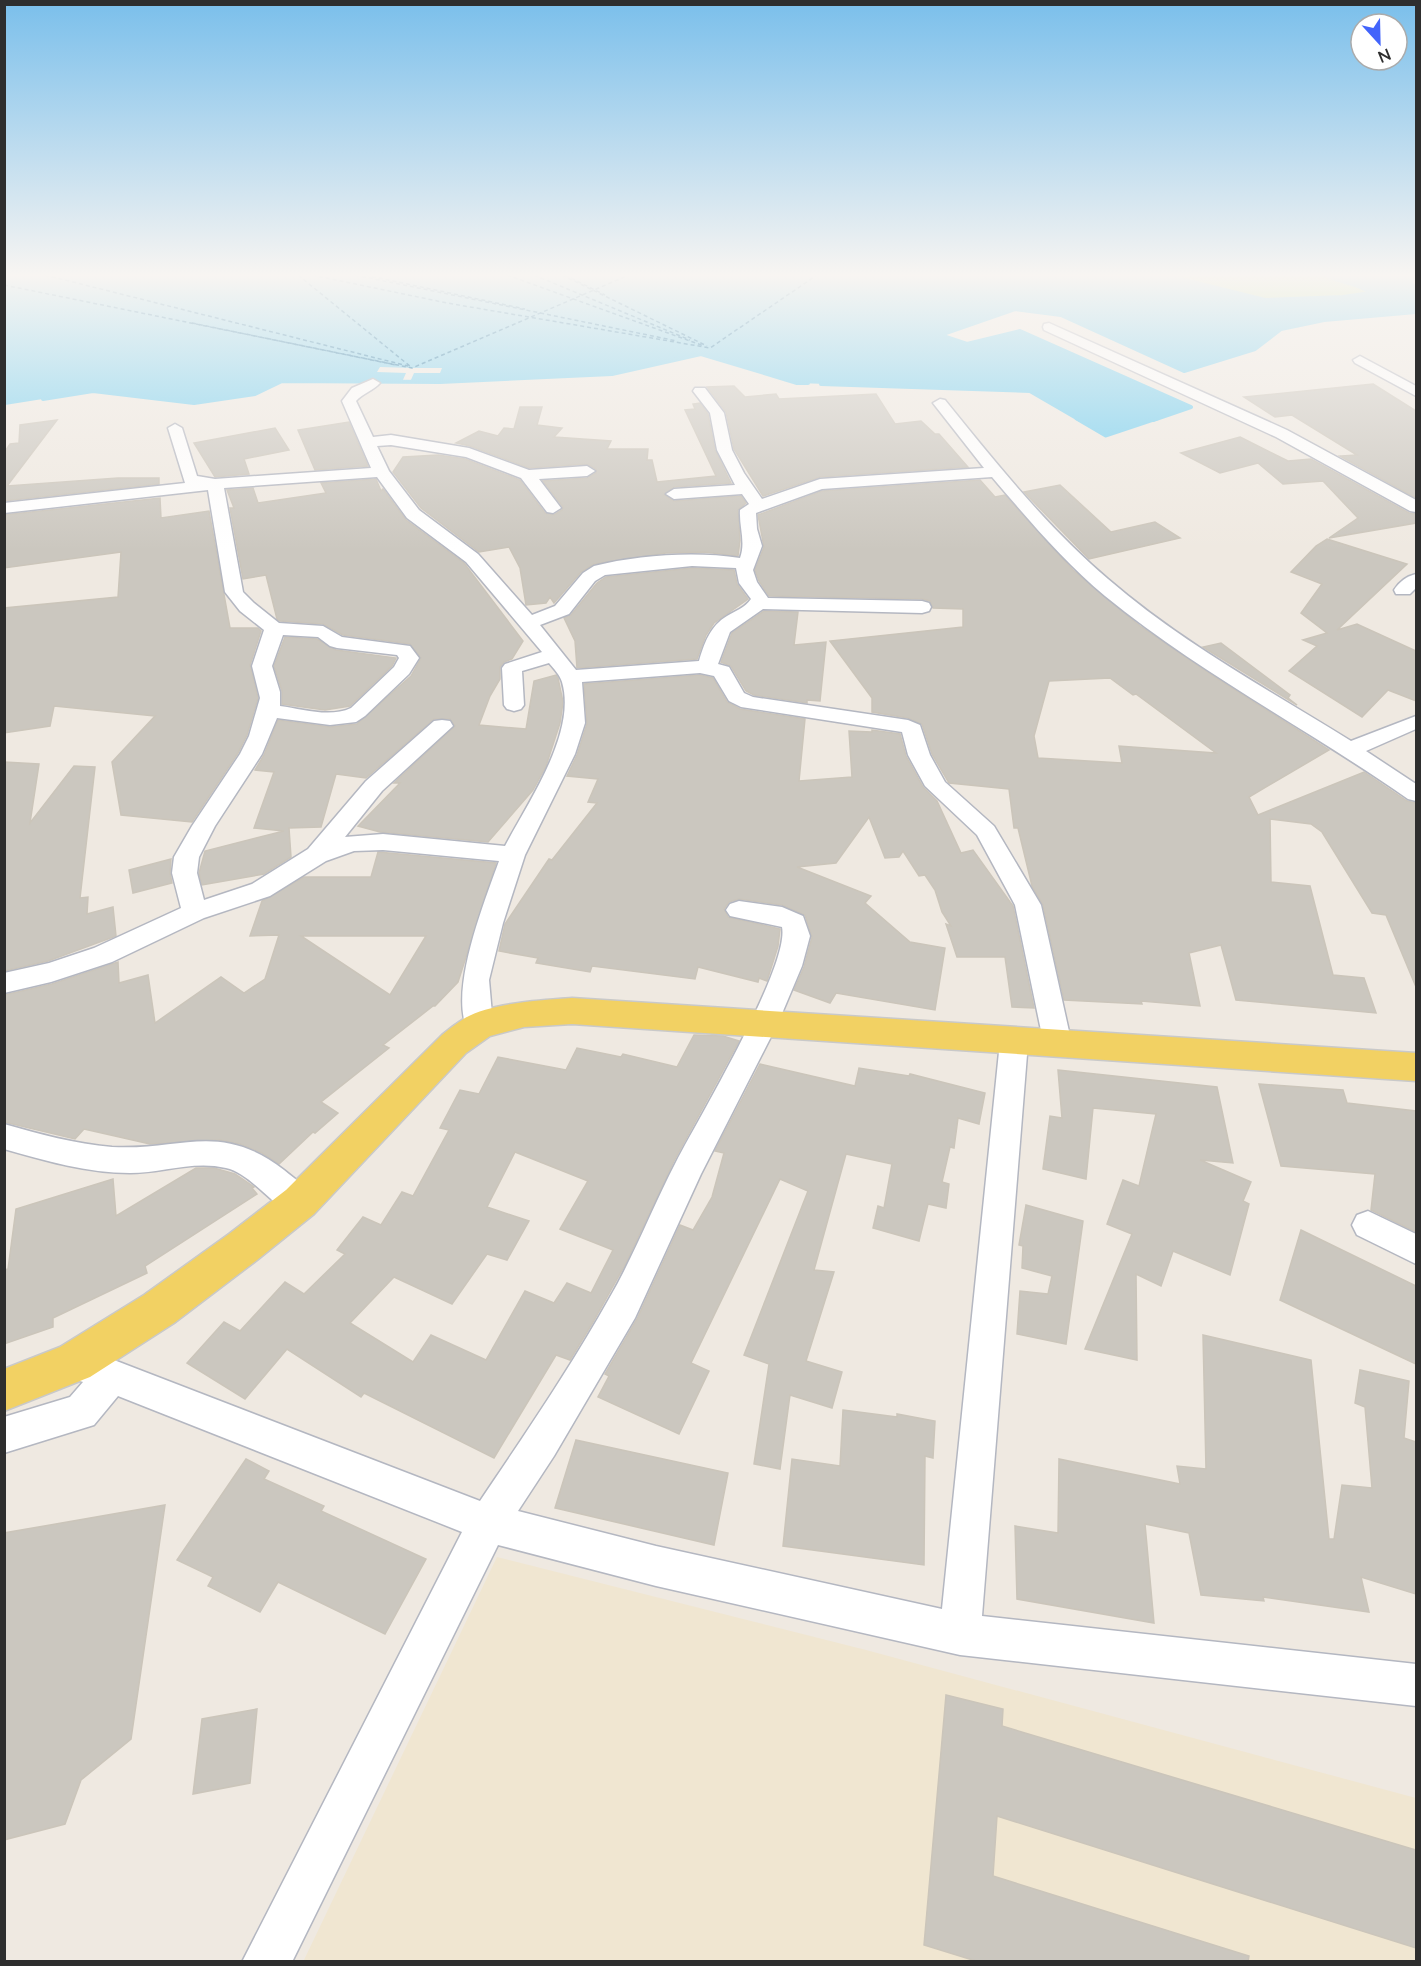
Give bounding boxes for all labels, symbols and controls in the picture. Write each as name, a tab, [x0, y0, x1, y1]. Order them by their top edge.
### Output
north arrow	[1349, 12, 1409, 72]
text: N	[1376, 45, 1394, 67]

